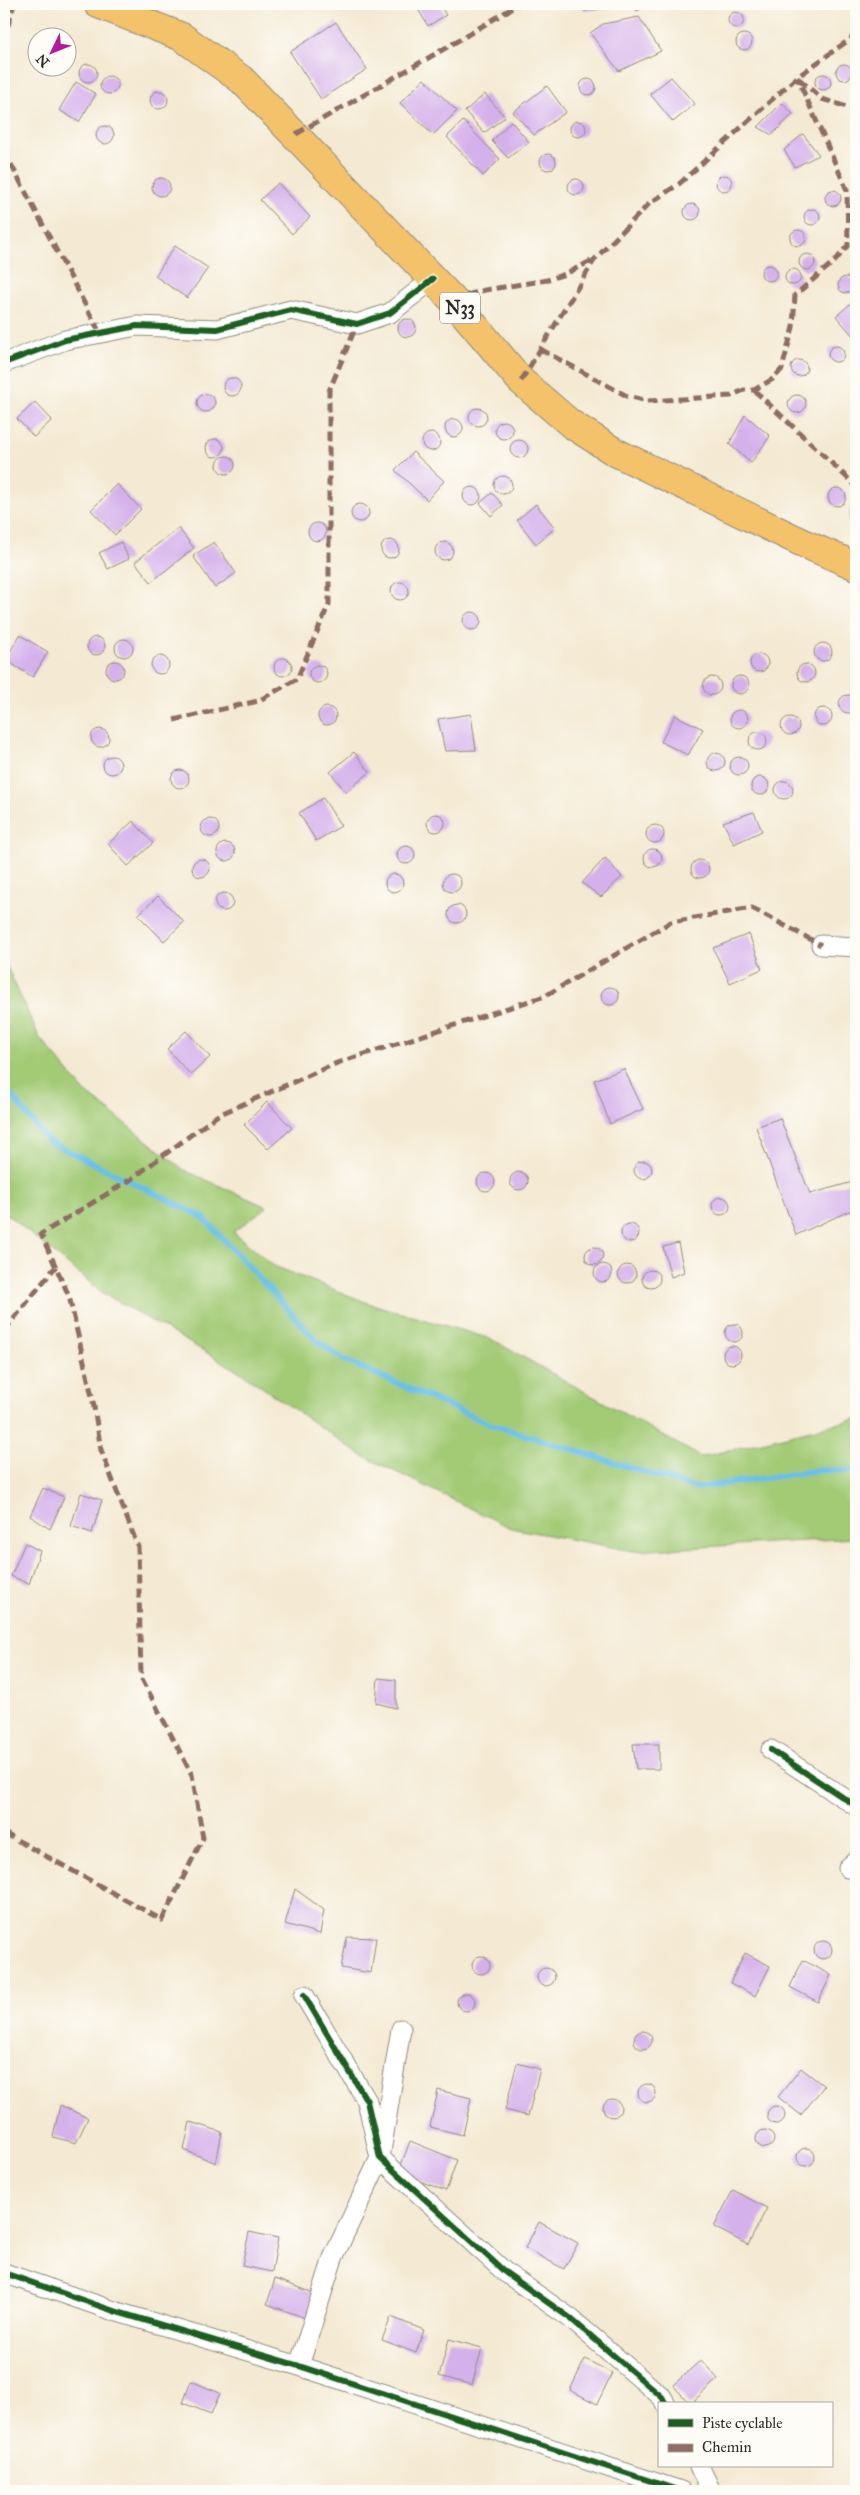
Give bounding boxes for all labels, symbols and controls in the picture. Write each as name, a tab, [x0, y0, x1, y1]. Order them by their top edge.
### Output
north arrow	[28, 28, 78, 78]
text: N	[33, 50, 53, 71]
road number: N33	[440, 292, 480, 324]
legend	[658, 2402, 832, 2468]
text: Piste cyclable	[702, 2414, 782, 2432]
text: Chemin	[702, 2438, 752, 2456]

